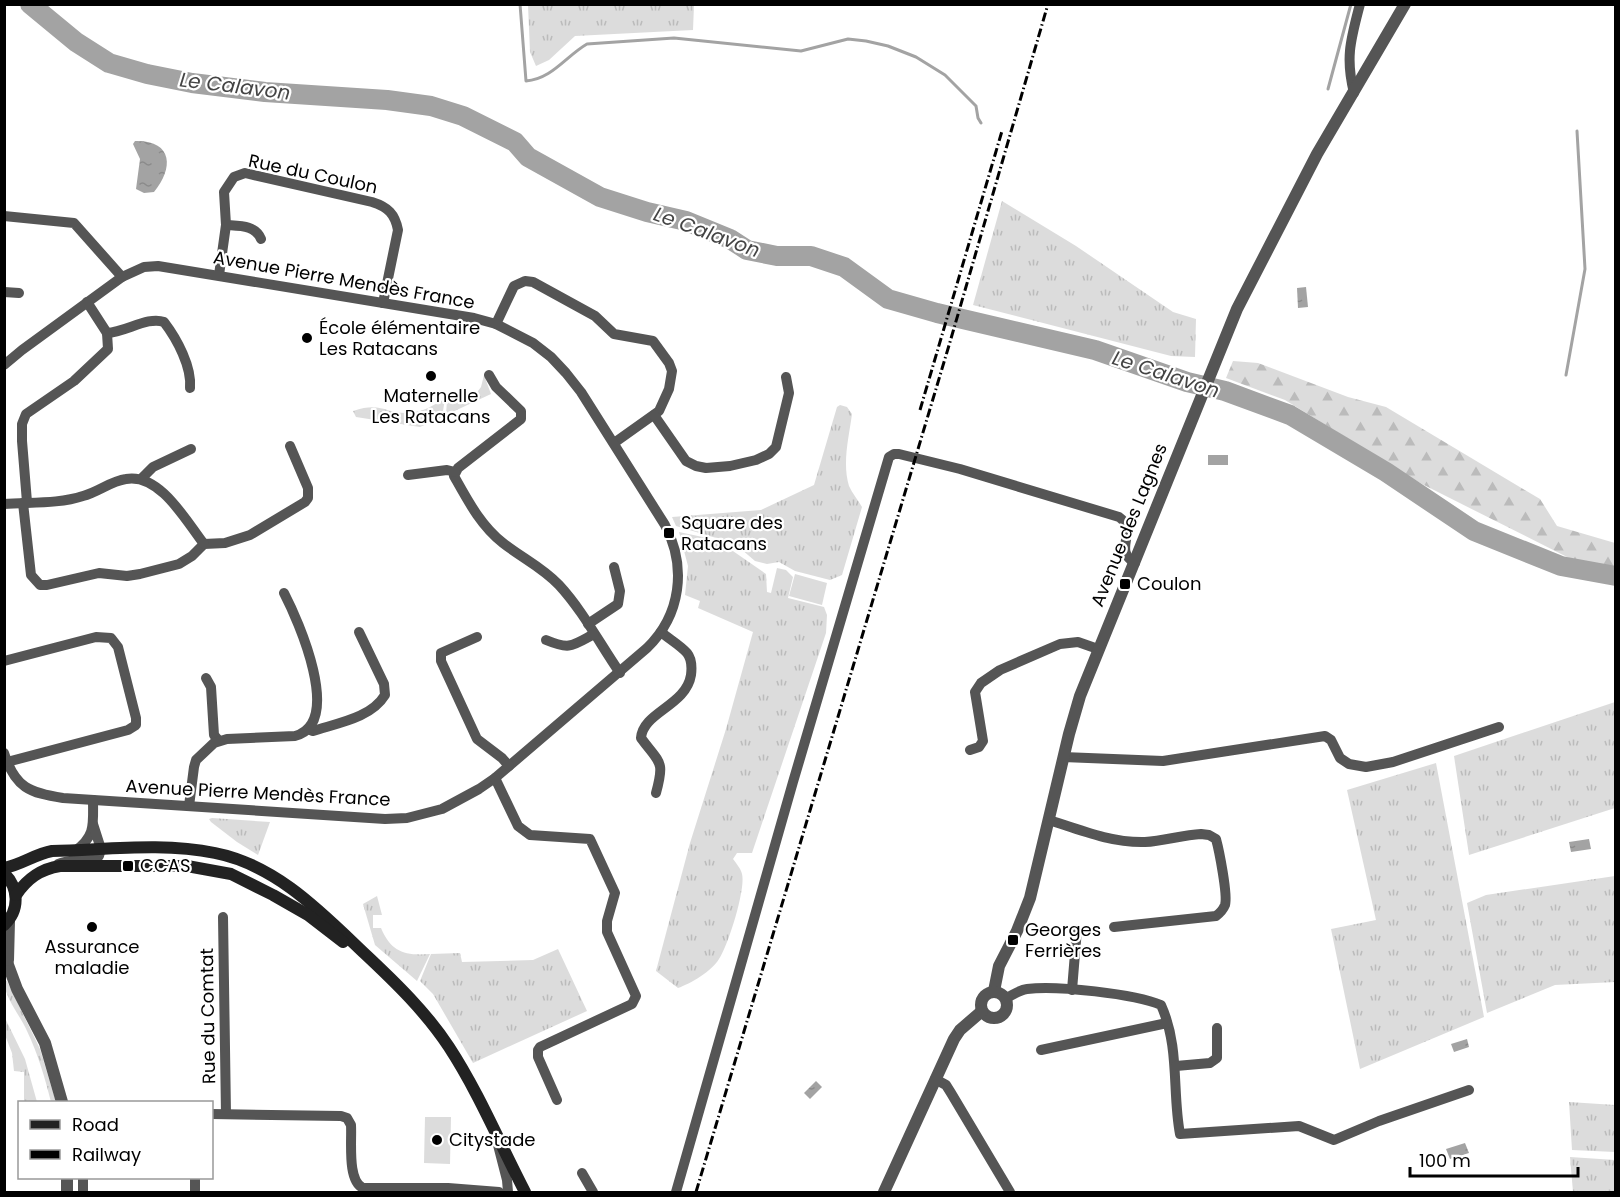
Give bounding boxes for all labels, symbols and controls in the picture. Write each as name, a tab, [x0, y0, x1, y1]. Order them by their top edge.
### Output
water label: Le Calavon	[178, 65, 292, 107]
street label: Rue du Coulon	[246, 148, 380, 199]
water label: Le Calavon	[650, 200, 764, 264]
street label: Avenue Pierre Mendès France	[211, 244, 477, 315]
place label: École élémentaire Les Ratacans	[319, 315, 480, 361]
marker: École élémentaire Les Ratacans	[300, 331, 314, 345]
water label: Le Calavon	[1109, 343, 1223, 405]
marker: Maternelle Les Ratacans	[424, 369, 438, 383]
place label: Maternelle Les Ratacans	[372, 383, 490, 429]
street label: Avenue des Lagnes	[1084, 439, 1173, 610]
place label: Square des Ratacans	[681, 510, 783, 556]
marker: Square des Ratacans	[662, 526, 676, 540]
place label: Coulon	[1137, 571, 1201, 596]
marker: Coulon	[1118, 577, 1132, 591]
street label: Avenue Pierre Mendès France	[125, 773, 391, 812]
place label: CCAS	[140, 853, 191, 878]
marker: CCAS	[121, 859, 135, 873]
place label: Georges Ferrières	[1025, 917, 1102, 963]
marker: Assurance maladie	[85, 920, 99, 934]
marker: Georges Ferrières	[1006, 933, 1020, 947]
place label: Assurance maladie	[45, 934, 139, 980]
street label: Rue du Comtat	[194, 948, 221, 1084]
legend	[18, 1101, 213, 1179]
text: Road	[72, 1112, 119, 1137]
place label: Citystade	[449, 1127, 535, 1152]
marker: Citystade	[430, 1133, 444, 1147]
scale bar	[1410, 1140, 1578, 1178]
text: Railway	[72, 1142, 141, 1167]
text: 100 m	[1419, 1148, 1471, 1173]

